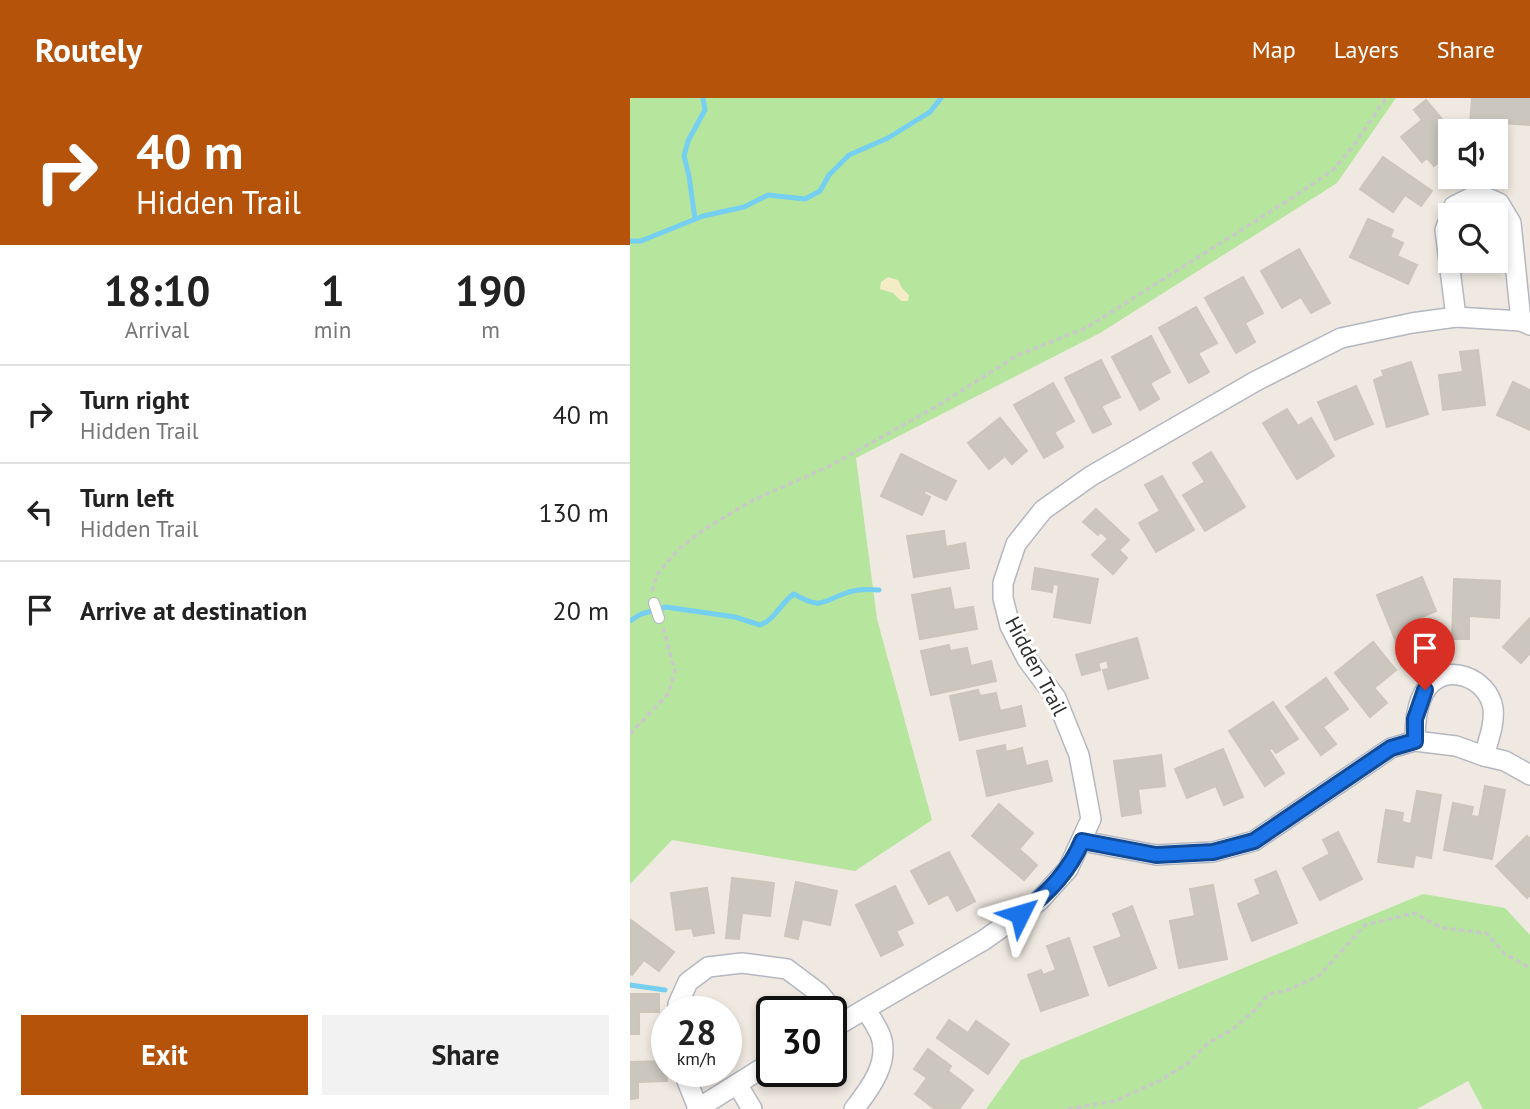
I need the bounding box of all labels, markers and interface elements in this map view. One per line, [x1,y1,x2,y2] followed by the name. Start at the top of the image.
[35,28,142,71] text: Routely
[1252,34,1296,65] text: Map
[1334,34,1399,65] text: Layers
[1437,34,1495,65] text: Share
[136,119,243,183] text: 40 m
[1438,119,1508,273] map controls
[1438,119,1508,189] button: sound
[21,126,112,217] icon: right
[136,181,301,223] text: Hidden Trail
[1438,203,1508,273] button: search
[104,263,210,318] text: 18:10
[321,263,344,318] text: 1
[455,263,526,318] text: 190
[125,315,189,344] text: Arrival
[314,315,351,344] text: min
[481,315,500,344] text: m
[80,383,189,416] text: Turn right
[21,395,59,433] icon: right
[553,398,609,431] text: 40 m
[80,416,199,445] text: Hidden Trail
[80,481,174,514] text: Turn left
[21,493,59,531] icon: left
[538,496,609,529] text: 130 m
[80,514,199,543] text: Hidden Trail
[21,591,59,629] icon: arrive
[80,594,307,627] text: Arrive at destination
[553,594,609,627] text: 20 m
[999,612,1074,720] street label: Hidden Trail
[1395,618,1455,690] pin
[1406,629,1444,667] icon: arrive
[983,877,1057,951] position arrow
[756,996,847,1087] speed limit sign: 30
[677,1009,716,1055] text: 28
[21,1015,308,1095] button: Exit
[322,1015,609,1095] button: Share
[677,1047,716,1070] text: km/h

